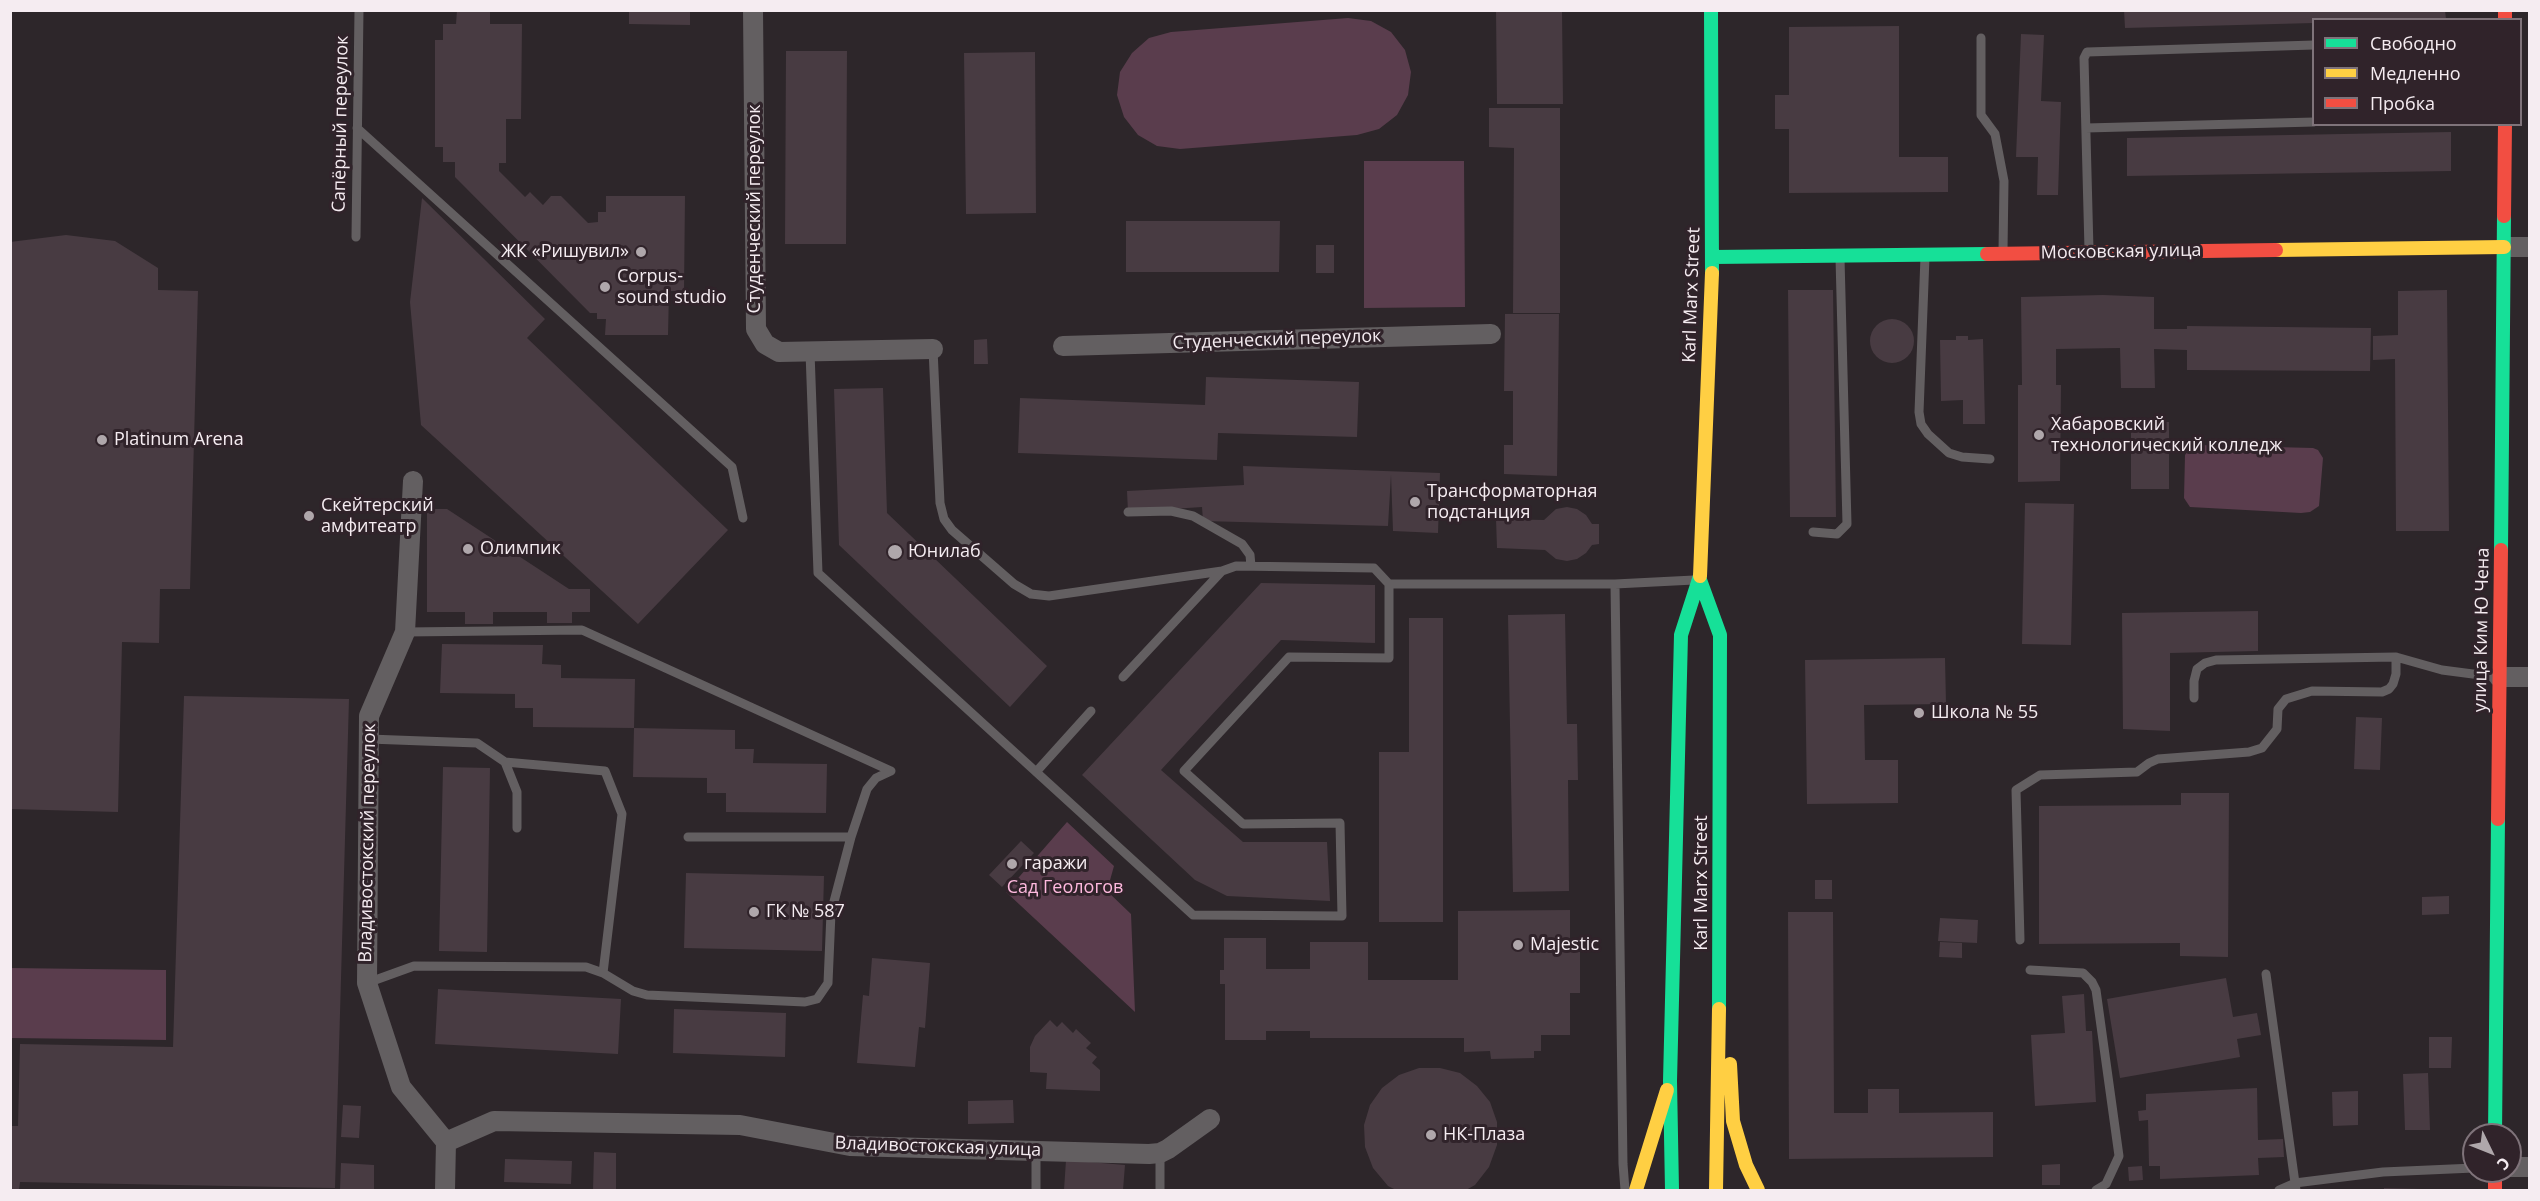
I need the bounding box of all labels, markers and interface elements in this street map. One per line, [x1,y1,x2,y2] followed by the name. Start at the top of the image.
[2312,18,2522,126] legend
[2370,31,2457,55] text: Свободно
[329,35,353,213] street label: Сапёрный переулок
[2370,61,2461,85] text: Медленно
[2370,91,2435,115] text: Пробка
[744,104,766,314] street label: Студенческий переулок
[1679,227,1705,363] street label: Karl Marx Street
[2040,240,2202,264] street label: Московская улица
[501,241,629,263] place label: ЖК «Ришувил»
[634,245,648,259] marker: ЖК «Ришувил»
[617,266,727,308] place label: Corpus- sound studio
[598,280,612,294] marker: Corpus- sound studio
[1172,326,1382,354] street label: Студенческий переулок
[2051,414,2282,456] place label: Хабаровский технологический колледж
[2032,428,2046,442] marker: Хабаровский технологический колледж
[114,429,244,451] place label: Platinum Arena
[95,433,109,447] marker: Platinum Arena
[1427,481,1598,524] place label: Трансформаторная подстанция
[321,495,434,538] place label: Скейтерский амфитеатр
[1408,495,1422,509] marker: Трансформаторная подстанция
[302,509,316,523] marker: Скейтерский амфитеатр
[480,538,561,560] place label: Олимпик
[908,541,981,563] place label: Юнилаб
[461,542,475,556] marker: Олимпик
[886,543,904,561] marker: Юнилаб
[2470,548,2494,712] street label: улица Ким Ю Чена
[1931,702,2038,724] place label: Школа № 55
[1912,706,1926,720] marker: Школа № 55
[355,723,381,963] street label: Владивостокский переулок
[1691,815,1713,951] street label: Karl Marx Street
[1024,853,1087,875] place label: гаражи
[1005,857,1019,871] marker: гаражи
[1007,877,1123,899] park label: Сад Геологов
[766,901,845,923] place label: ГК № 587
[747,905,761,919] marker: ГК № 587
[1530,934,1599,956] place label: Majestic
[1511,938,1525,952] marker: Majestic
[2462,1123,2522,1183] north arrow
[1443,1124,1525,1146] place label: НК-Плаза
[1424,1128,1438,1142] marker: НК-Плаза
[834,1133,1042,1161] street label: Владивостокская улица
[2492,1153,2515,1175] text: С

